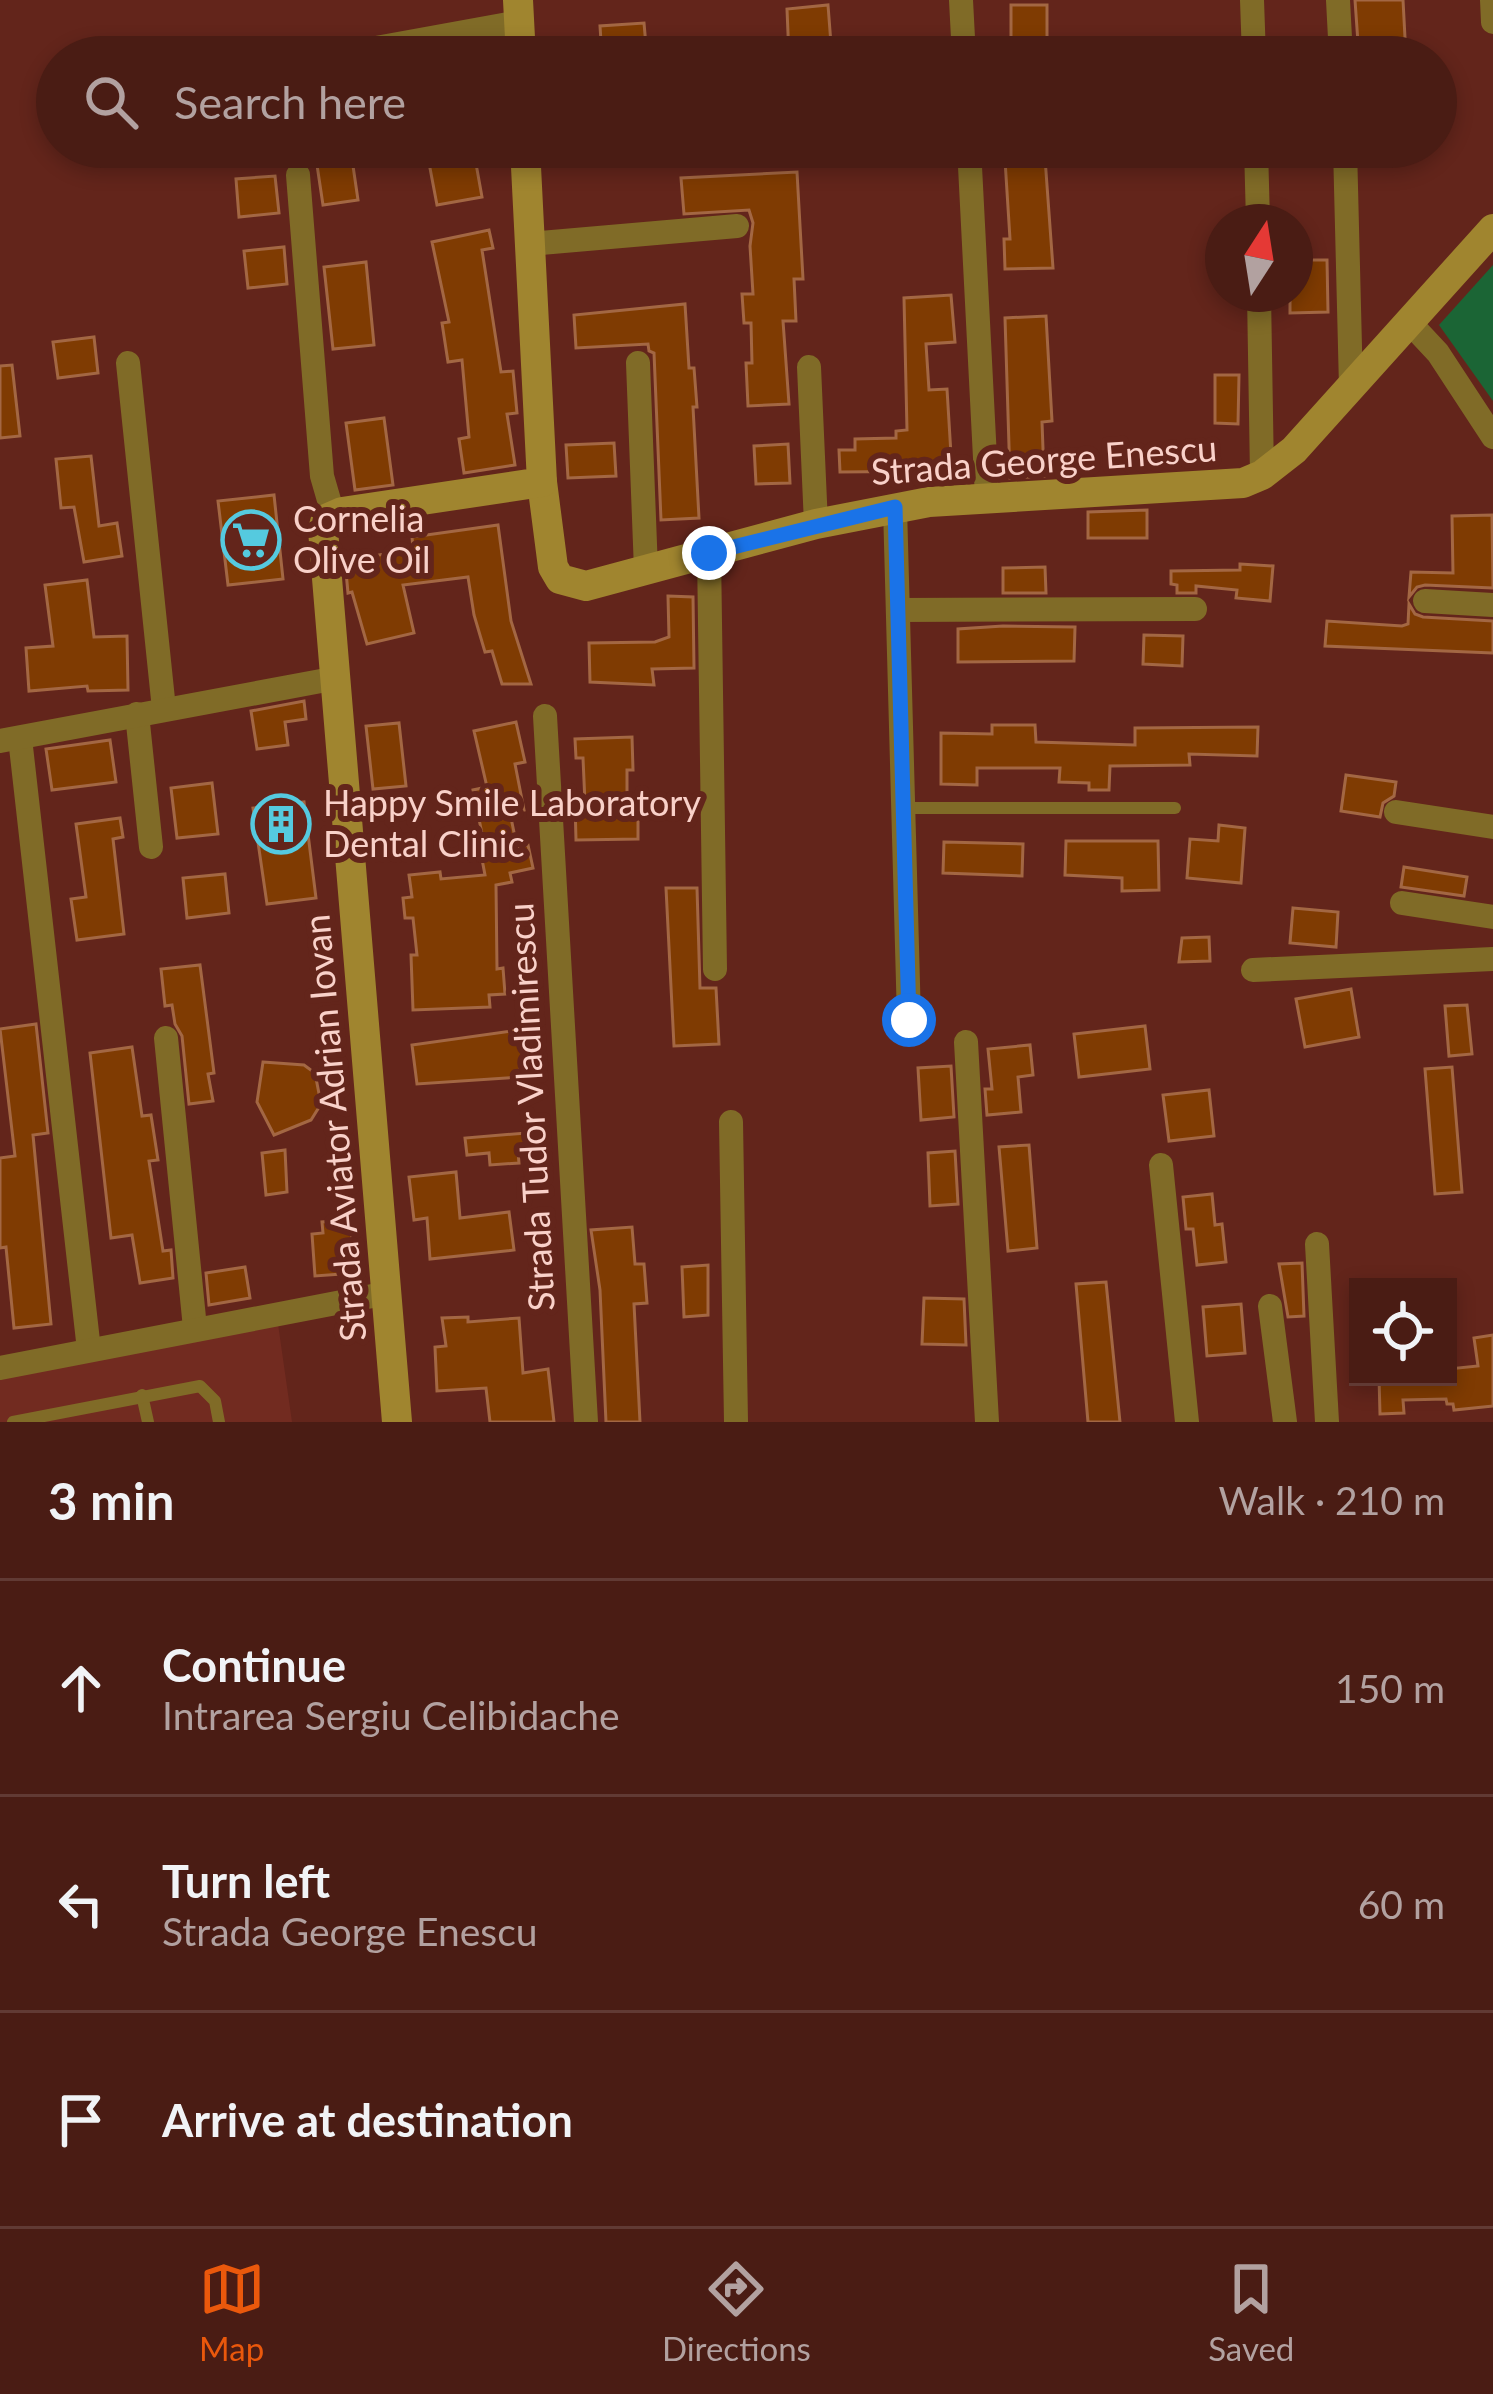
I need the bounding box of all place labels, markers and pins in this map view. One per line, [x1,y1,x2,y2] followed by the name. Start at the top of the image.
[293,496,431,581] place label: Cornelia Olive Oil
[220,509,282,571] supermarket icon: Cornelia Olive Oil
[323,780,701,865] place label: Happy Smile Laboratory Dental Clinic
[250,793,312,855] building icon: Happy Smile Laboratory Dental Clinic

